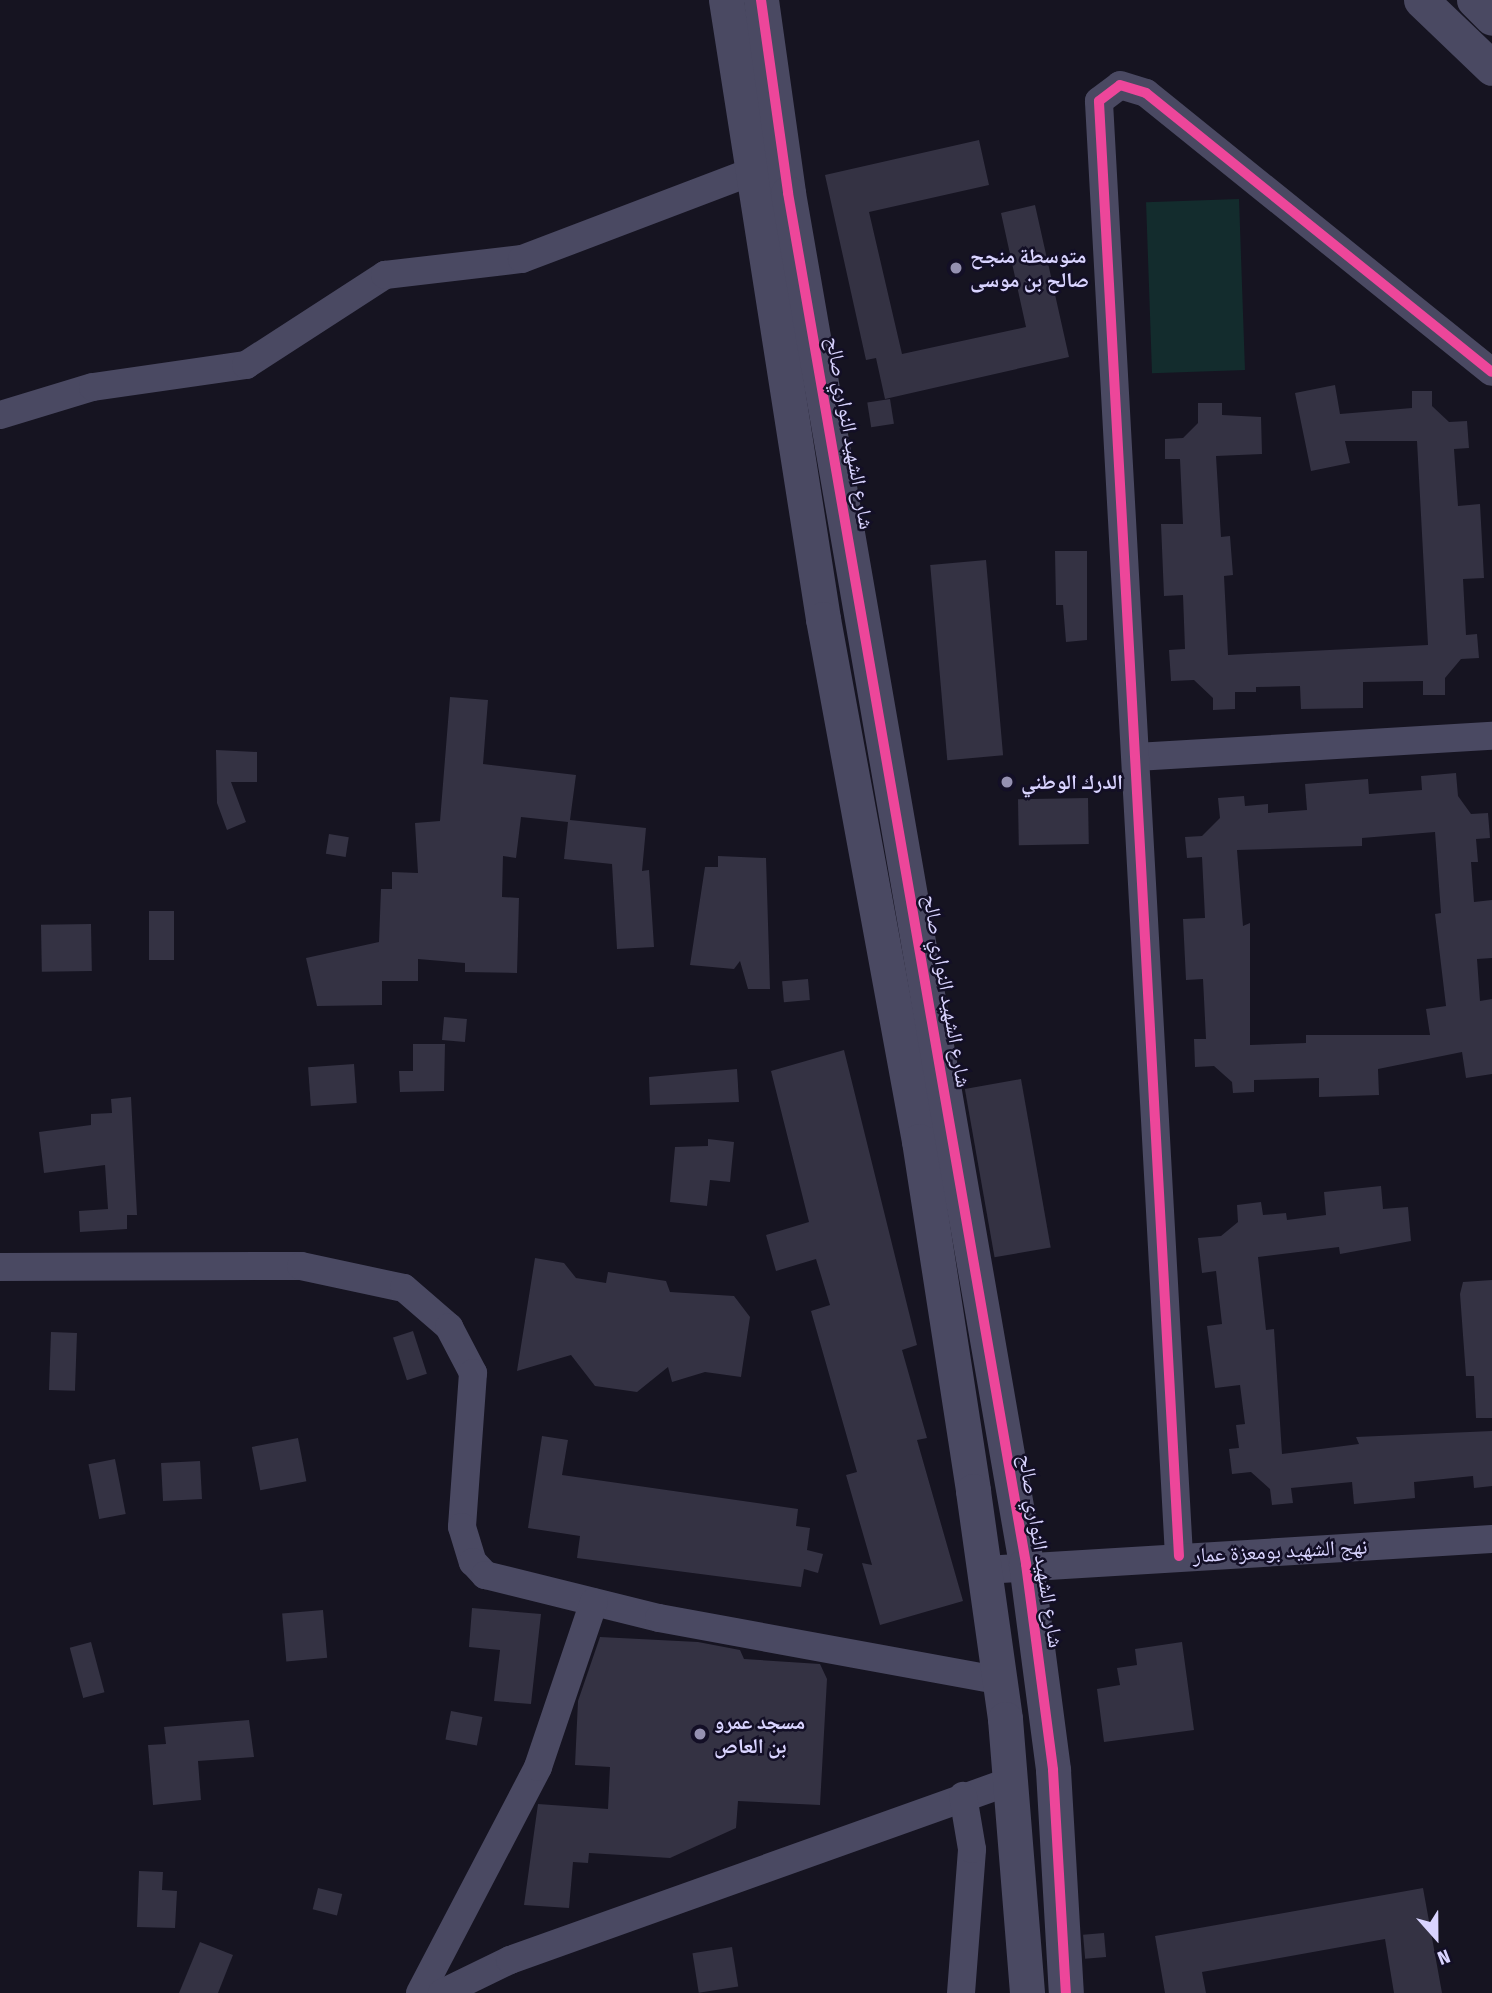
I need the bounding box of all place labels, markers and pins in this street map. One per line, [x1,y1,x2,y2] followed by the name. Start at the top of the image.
[970,243,1089,293] place label: متوسطة منجح صالح بن موسى
[948,260,964,276] marker: متوسطة منجح صالح بن موسى
[1021,769,1123,795] place label: الدرك الوطني
[999,774,1015,790] marker: الدرك الوطني
[714,1709,805,1759] place label: مسجد عمرو بن العاص
[692,1726,708,1742] marker: مسجد عمرو بن العاص

